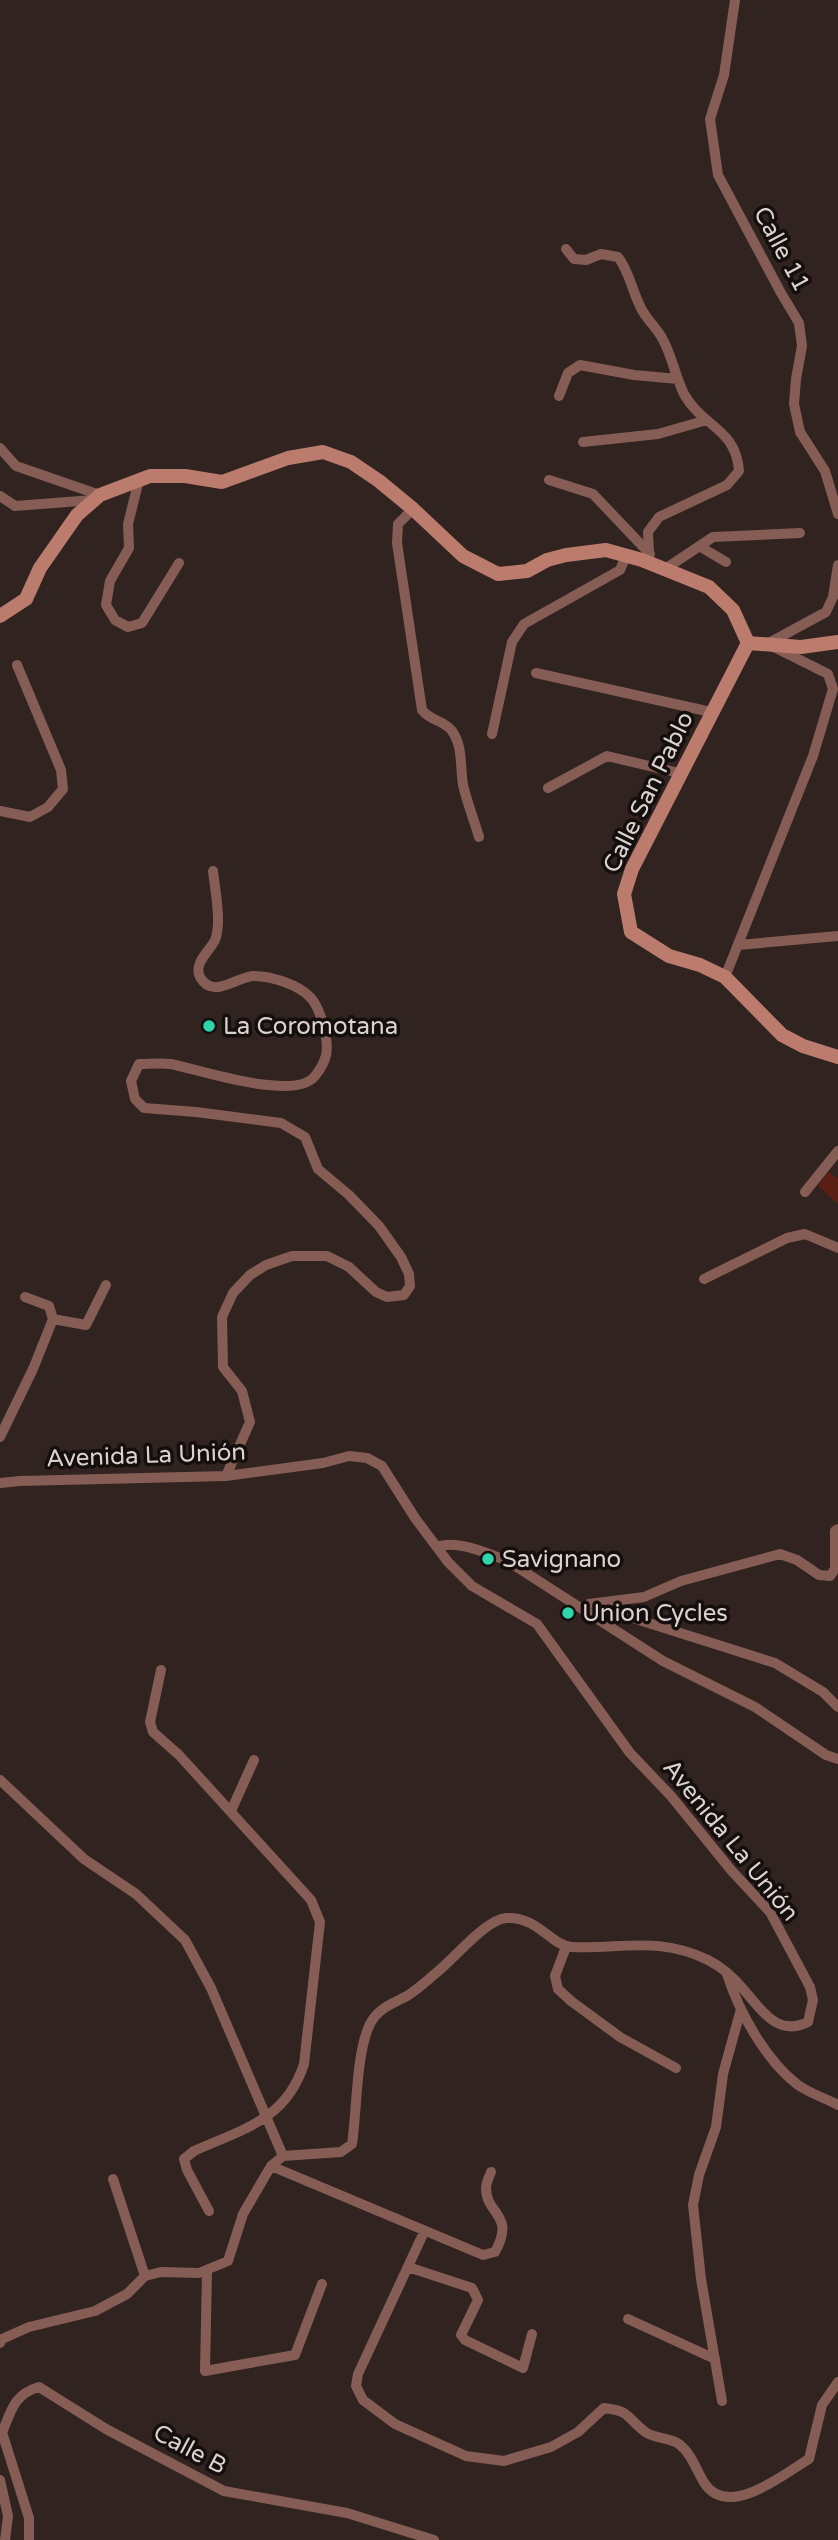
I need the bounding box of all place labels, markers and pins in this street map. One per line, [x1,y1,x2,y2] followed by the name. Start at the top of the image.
[223,1012,398,1041] place label: La Coromotana
[201,1018,217,1034] marker: La Coromotana
[502,1545,621,1574] place label: Savignano
[480,1551,496,1567] marker: Savignano
[582,1599,728,1628] place label: Union Cycles
[560,1605,576,1621] marker: Union Cycles

